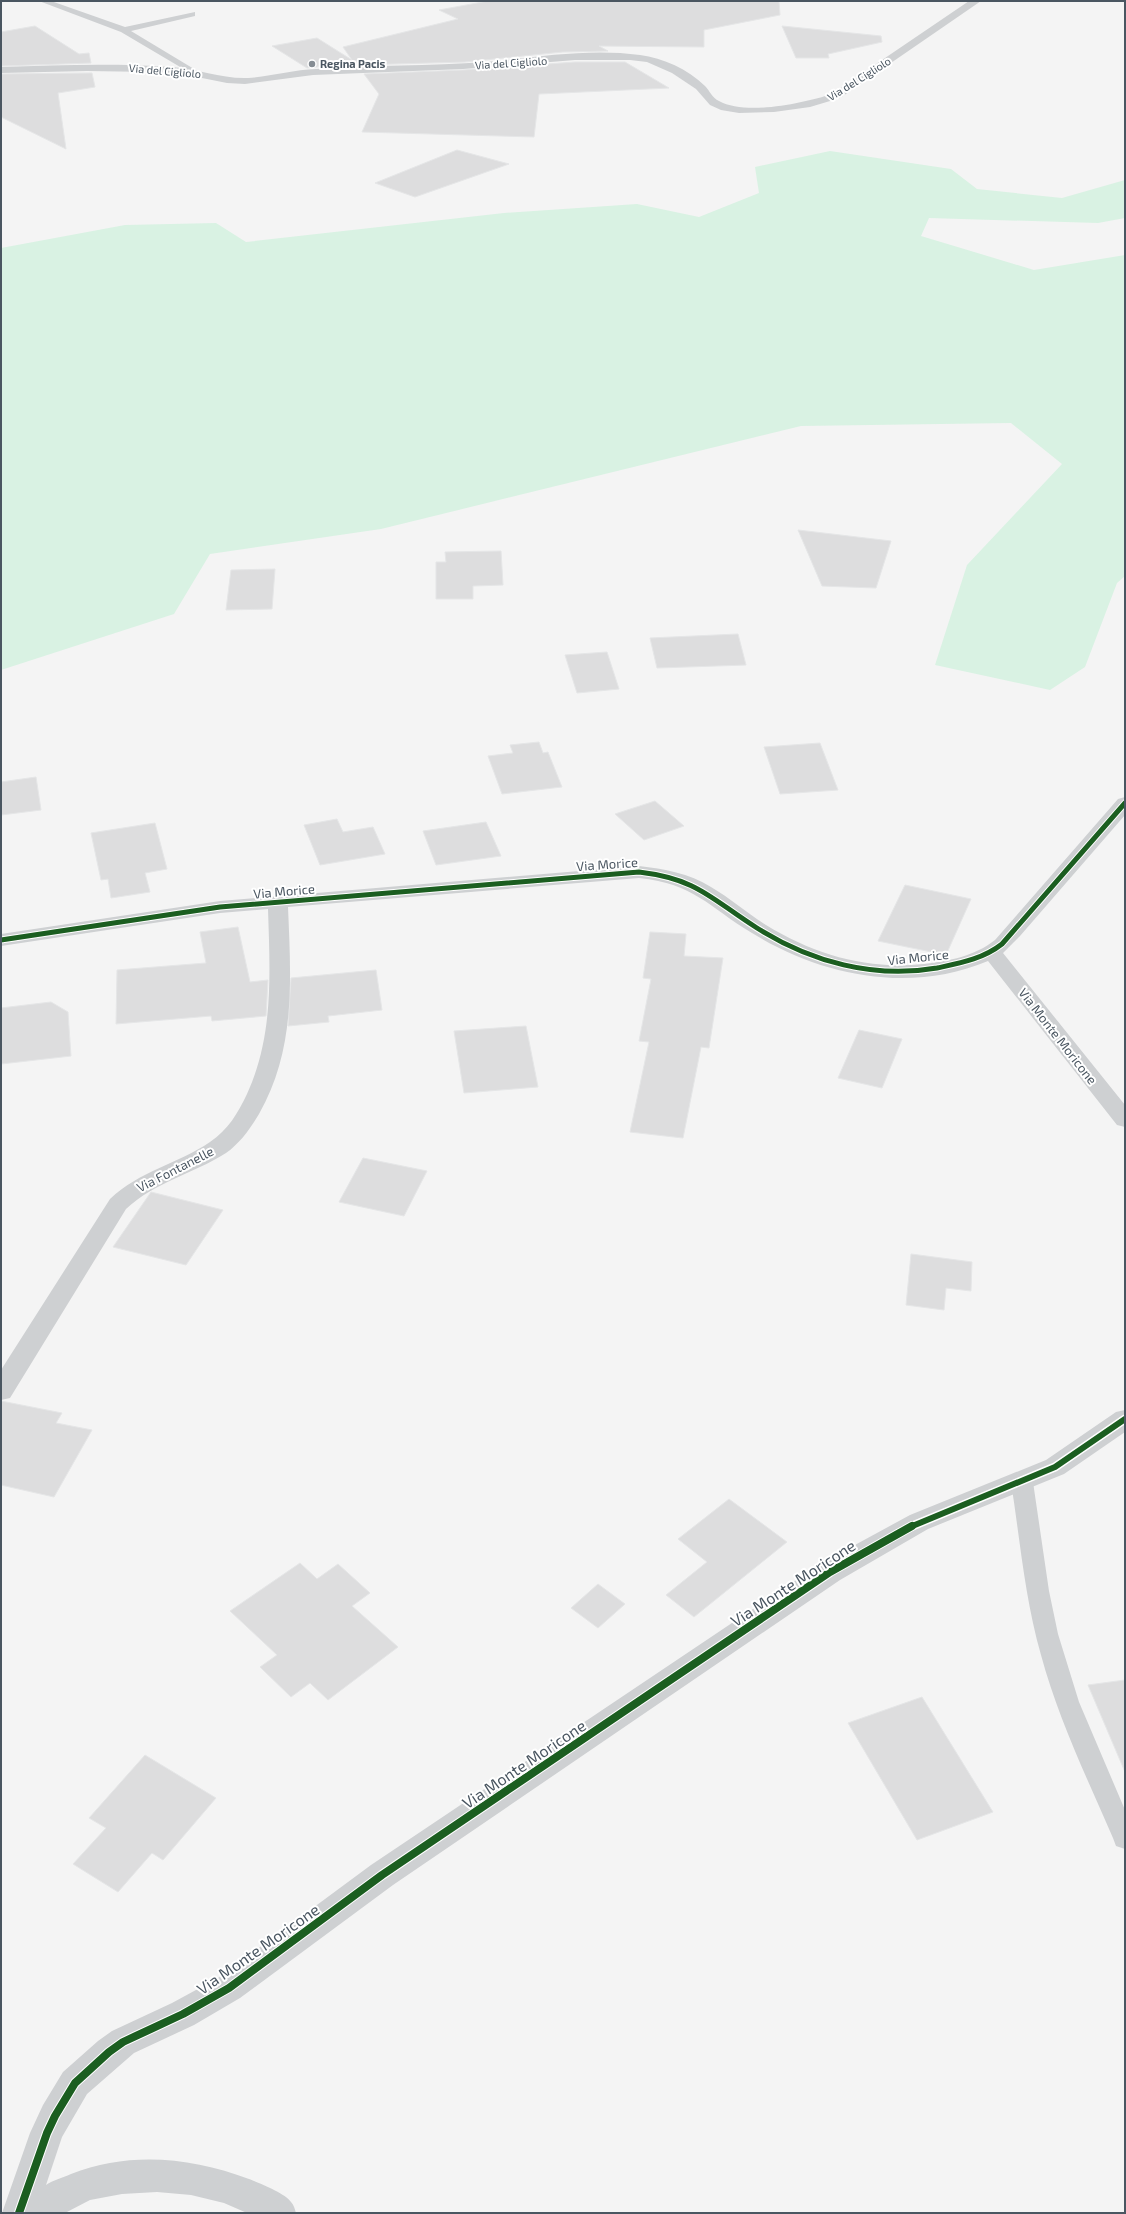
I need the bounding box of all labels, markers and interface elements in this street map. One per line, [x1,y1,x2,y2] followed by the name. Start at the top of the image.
[474,53,548,72] street label: Via del Cigliolo
[825,54,893,103] street label: Via del Cigliolo
[320,57,386,70] place label: Regina Pacis
[307,59,317,69] marker: Regina Pacis
[128,61,202,80] street label: Via del Cigliolo
[576,854,638,874] street label: Via Morice
[253,880,315,902] street label: Via Morice
[887,946,949,968] street label: Via Morice
[1015,985,1101,1087] street label: Via Monte Moricone
[134,1143,216,1195] street label: Via Fontanelle
[727,1535,859,1630] street label: Via Monte Moricone
[458,1715,589,1812] street label: Via Monte Moricone
[193,1899,323,1998] street label: Via Monte Moricone

